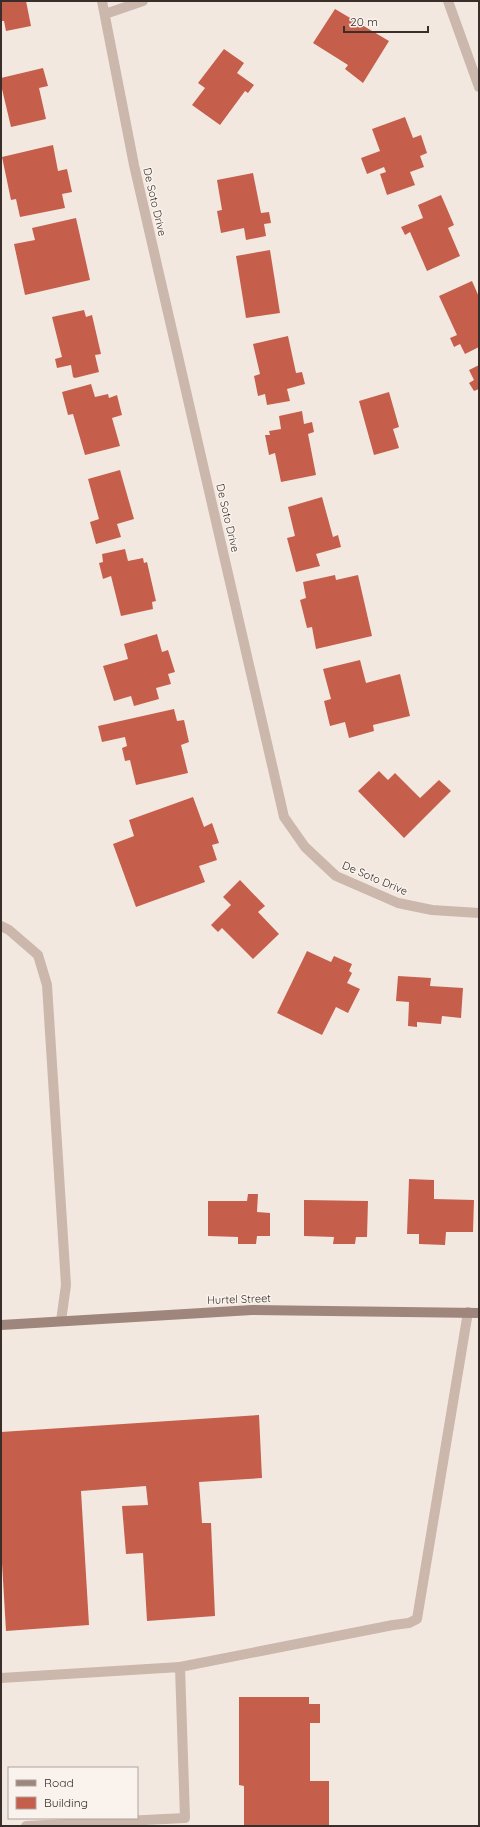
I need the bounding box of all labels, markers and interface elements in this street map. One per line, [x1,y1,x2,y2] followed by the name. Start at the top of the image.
[344,8,428,34] scale bar
[350,14,378,29] text: 20 m
[140,166,170,238] street label: De Soto Drive
[213,482,243,554] street label: De Soto Drive
[340,858,410,898] street label: De Soto Drive
[207,1291,271,1307] street label: Hurtel Street
[8,1767,138,1819] legend
[44,1775,74,1790] text: Road
[44,1795,88,1810] text: Building

